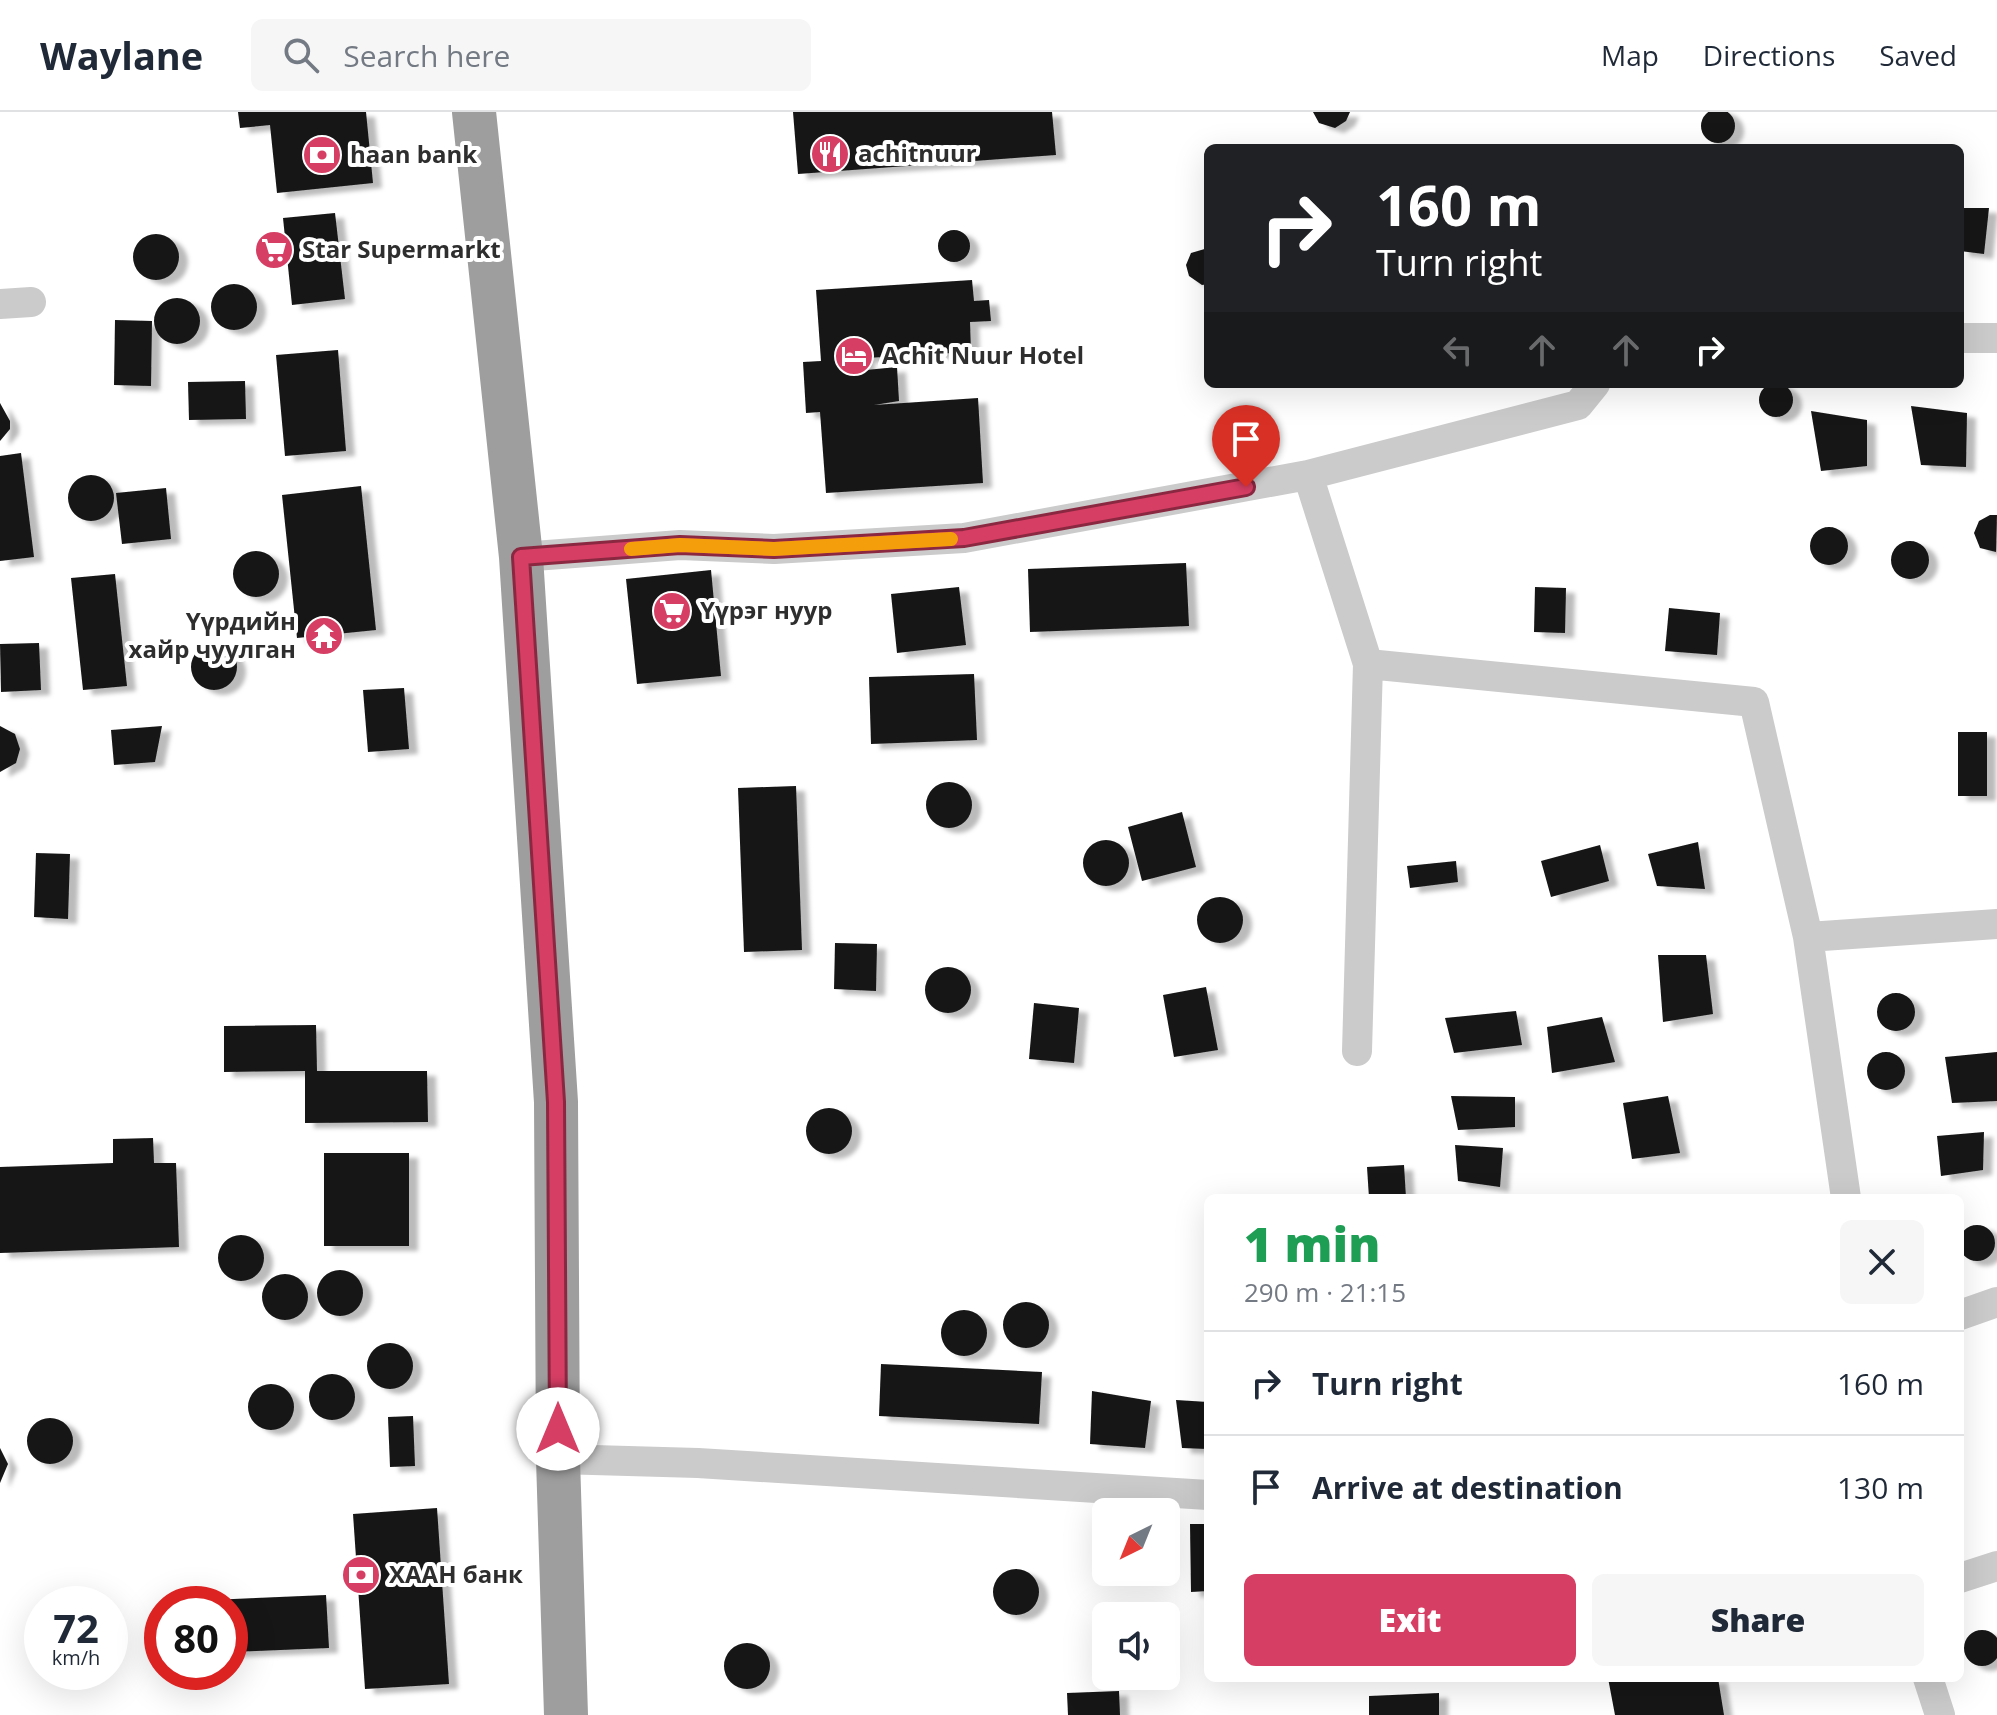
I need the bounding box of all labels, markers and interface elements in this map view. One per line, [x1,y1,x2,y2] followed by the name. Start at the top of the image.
[251,19,811,91] search box
[40,29,203,81] text: Waylane
[279,33,323,77] icon: search
[343,35,510,76] text: Search here
[1601,36,1659,74] text: Map
[1703,36,1835,74] text: Directions
[1879,36,1957,74] text: Saved
[809,133,851,175] restaurant icon: achitnuur
[301,134,343,176] bank icon: haan bank
[858,136,977,169] place label: achitnuur
[350,137,477,170] place label: haan bank
[1376,166,1542,242] text: 160 m
[1244,176,1348,280] icon: right
[253,229,295,271] supermarket icon: Star Supermarkt
[302,232,501,265] place label: Star Supermarkt
[1376,238,1542,287] text: Turn right
[1436,328,1480,372] icon: left
[1520,328,1564,372] icon: ahead
[1604,328,1648,372] icon: ahead
[1688,328,1732,372] icon: right
[833,335,875,377] hotel icon: Achit Nuur Hotel
[882,338,1084,371] place label: Achit Nuur Hotel
[1212,405,1280,487] pin
[1224,417,1268,461] icon: arrive
[651,590,693,632] supermarket icon: Үүрэг нуур
[700,593,832,626] place label: Үүрэг нуур
[129,604,296,665] place label: Үүрдийн хайр чуулган
[303,615,345,657] temple icon: Үүрдийн хайр чуулган
[1244,1211,1380,1276] text: 1 min
[1840,1220,1924,1304] button: close
[1244,1274,1406,1310] text: 290 m · 21:15
[1244,1361,1288,1405] icon: right
[1312,1363,1463,1404] text: Turn right
[1837,1363,1924,1404] text: 160 m
[516,1387,600,1471] position arrow
[1244,1465,1288,1509] icon: arrive
[1312,1467,1623,1508] text: Arrive at destination
[1837,1467,1924,1508] text: 130 m
[1092,1498,1180,1586] north arrow
[1092,1498,1180,1690] map controls
[340,1554,382,1596] bank icon: ХААН банк
[389,1557,523,1590] place label: ХААН банк
[1244,1574,1576,1666] button: Exit
[1592,1574,1924,1666] button: Share
[144,1586,248,1690] speed limit sign: 80
[53,1600,99,1655] text: 72
[1092,1602,1180,1690] button: sound
[52,1644,100,1671] text: km/h

